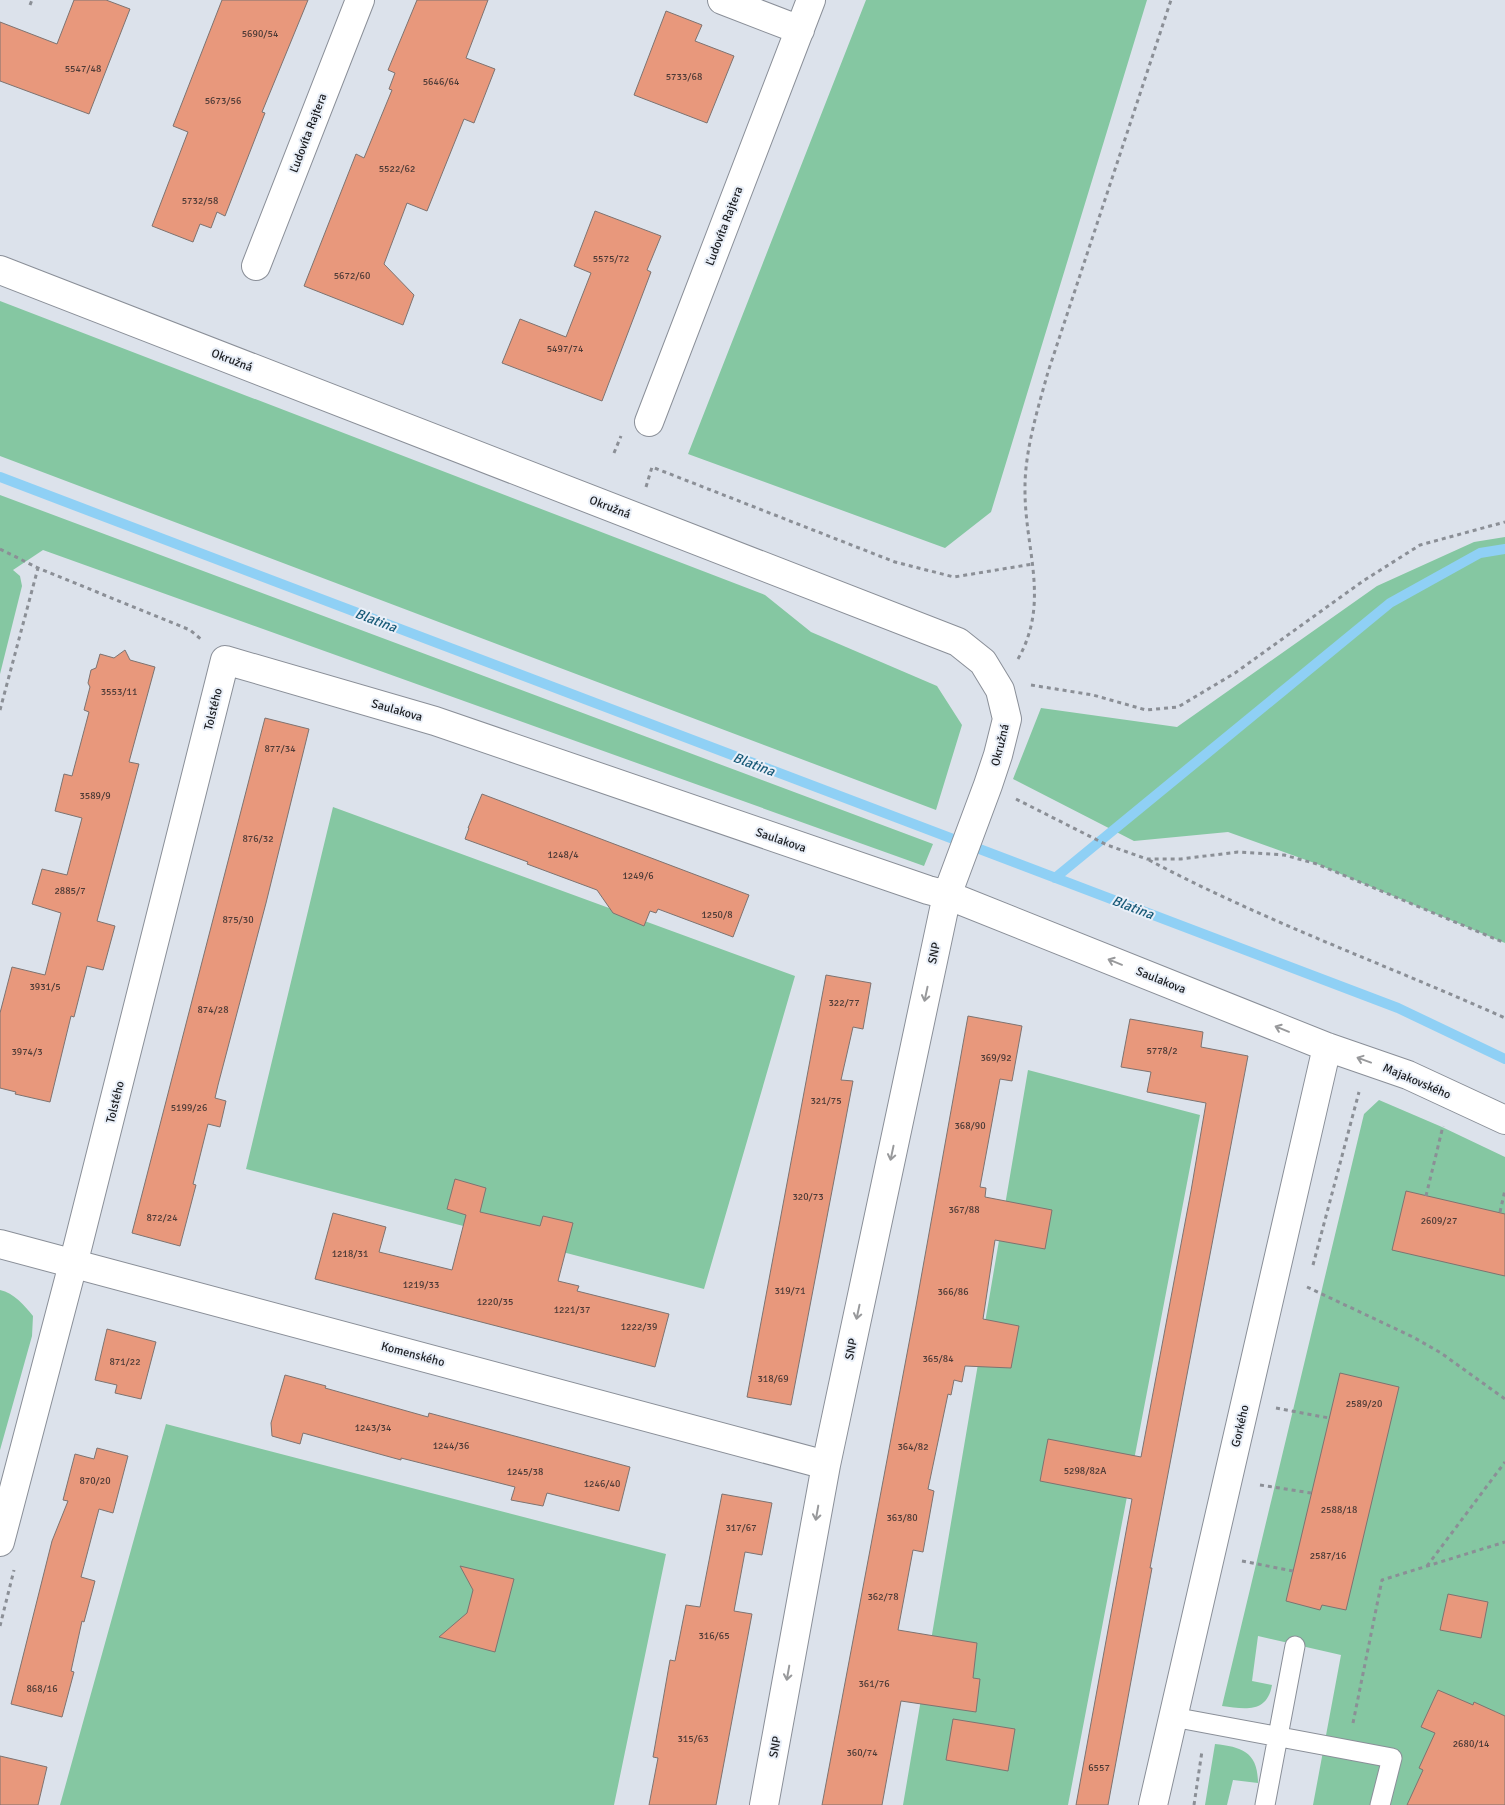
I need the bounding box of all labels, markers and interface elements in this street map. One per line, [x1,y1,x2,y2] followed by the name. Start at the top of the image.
[242,28,279,40] house number: 5690/54
[65,63,101,75] house number: 5547/48
[666,71,702,83] house number: 5733/68
[423,76,460,88] house number: 5646/64
[286,91,330,175] street label: Ľudovíta Rajtera
[205,95,241,107] house number: 5673/56
[379,163,415,175] house number: 5522/62
[702,184,746,268] street label: Ľudovíta Rajtera
[182,195,218,207] house number: 5732/58
[593,253,629,265] house number: 5575/72
[334,270,370,282] house number: 5672/60
[547,343,584,355] house number: 5497/74
[209,346,255,375] street label: Okružná
[587,493,633,522] street label: Okružná
[353,605,400,636] water label: Blatina
[101,686,137,698] house number: 3553/11
[201,687,226,732] street label: Tolstého
[370,696,424,725] street label: Saulakova
[988,722,1013,768] street label: Okružná
[264,743,296,755] house number: 877/34
[731,749,778,780] water label: Blatina
[79,790,111,802] house number: 3589/9
[754,825,808,856] street label: Saulakova
[242,833,274,845] house number: 876/32
[547,849,579,861] house number: 1248/4
[622,870,654,882] house number: 1249/6
[54,885,86,897] house number: 2885/7
[1110,892,1157,923] water label: Blatina
[701,909,733,921] house number: 1250/8
[222,914,254,926] house number: 875/30
[925,941,944,965] street label: SNP
[1108,957,1123,966] one-way arrow
[1134,964,1188,997] street label: Saulakova
[29,981,61,993] house number: 3931/5
[921,985,930,1001] one-way arrow
[828,997,860,1009] house number: 322/77
[197,1004,229,1016] house number: 874/28
[1275,1023,1290,1033] one-way arrow
[1146,1045,1178,1057] house number: 5778/2
[11,1046,43,1058] house number: 3974/3
[980,1052,1012,1064] house number: 369/92
[1357,1055,1372,1064] one-way arrow
[1381,1060,1453,1103] street label: Majakovského
[103,1080,128,1125] street label: Tolstého
[810,1095,842,1107] house number: 321/75
[171,1102,207,1114] house number: 5199/26
[954,1120,986,1132] house number: 368/90
[887,1144,896,1160] one-way arrow
[792,1191,824,1203] house number: 320/73
[948,1204,980,1216] house number: 367/88
[146,1212,178,1224] house number: 872/24
[1421,1215,1457,1227] house number: 2609/27
[332,1248,368,1260] house number: 1218/31
[403,1279,439,1291] house number: 1219/33
[774,1285,806,1297] house number: 319/71
[937,1286,969,1298] house number: 366/86
[477,1296,513,1308] house number: 1220/35
[853,1303,863,1319] one-way arrow
[554,1304,590,1316] house number: 1221/37
[621,1321,657,1333] house number: 1222/39
[842,1337,861,1361] street label: SNP
[379,1339,446,1370] street label: Komenského
[922,1353,954,1365] house number: 365/84
[109,1356,141,1368] house number: 871/22
[757,1373,789,1385] house number: 318/69
[1346,1398,1382,1410] house number: 2589/20
[1228,1404,1253,1449] street label: Gorkého
[355,1422,392,1434] house number: 1243/34
[433,1440,469,1452] house number: 1244/36
[897,1441,929,1453] house number: 364/82
[1064,1465,1106,1477] house number: 5298/82A
[507,1466,543,1478] house number: 1245/38
[79,1475,111,1487] house number: 870/20
[584,1478,620,1490] house number: 1246/40
[812,1504,822,1520] one-way arrow
[1321,1504,1357,1516] house number: 2588/18
[886,1512,918,1524] house number: 363/80
[725,1522,757,1534] house number: 317/67
[1310,1550,1346,1562] house number: 2587/16
[867,1591,899,1603] house number: 362/78
[698,1630,730,1642] house number: 316/65
[783,1664,793,1680] one-way arrow
[858,1678,890,1690] house number: 361/76
[26,1683,58,1695] house number: 868/16
[677,1733,709,1745] house number: 315/63
[766,1735,785,1759] street label: SNP
[1453,1738,1490,1750] house number: 2680/14
[846,1747,878,1759] house number: 360/74
[1088,1762,1110,1774] house number: 6557

